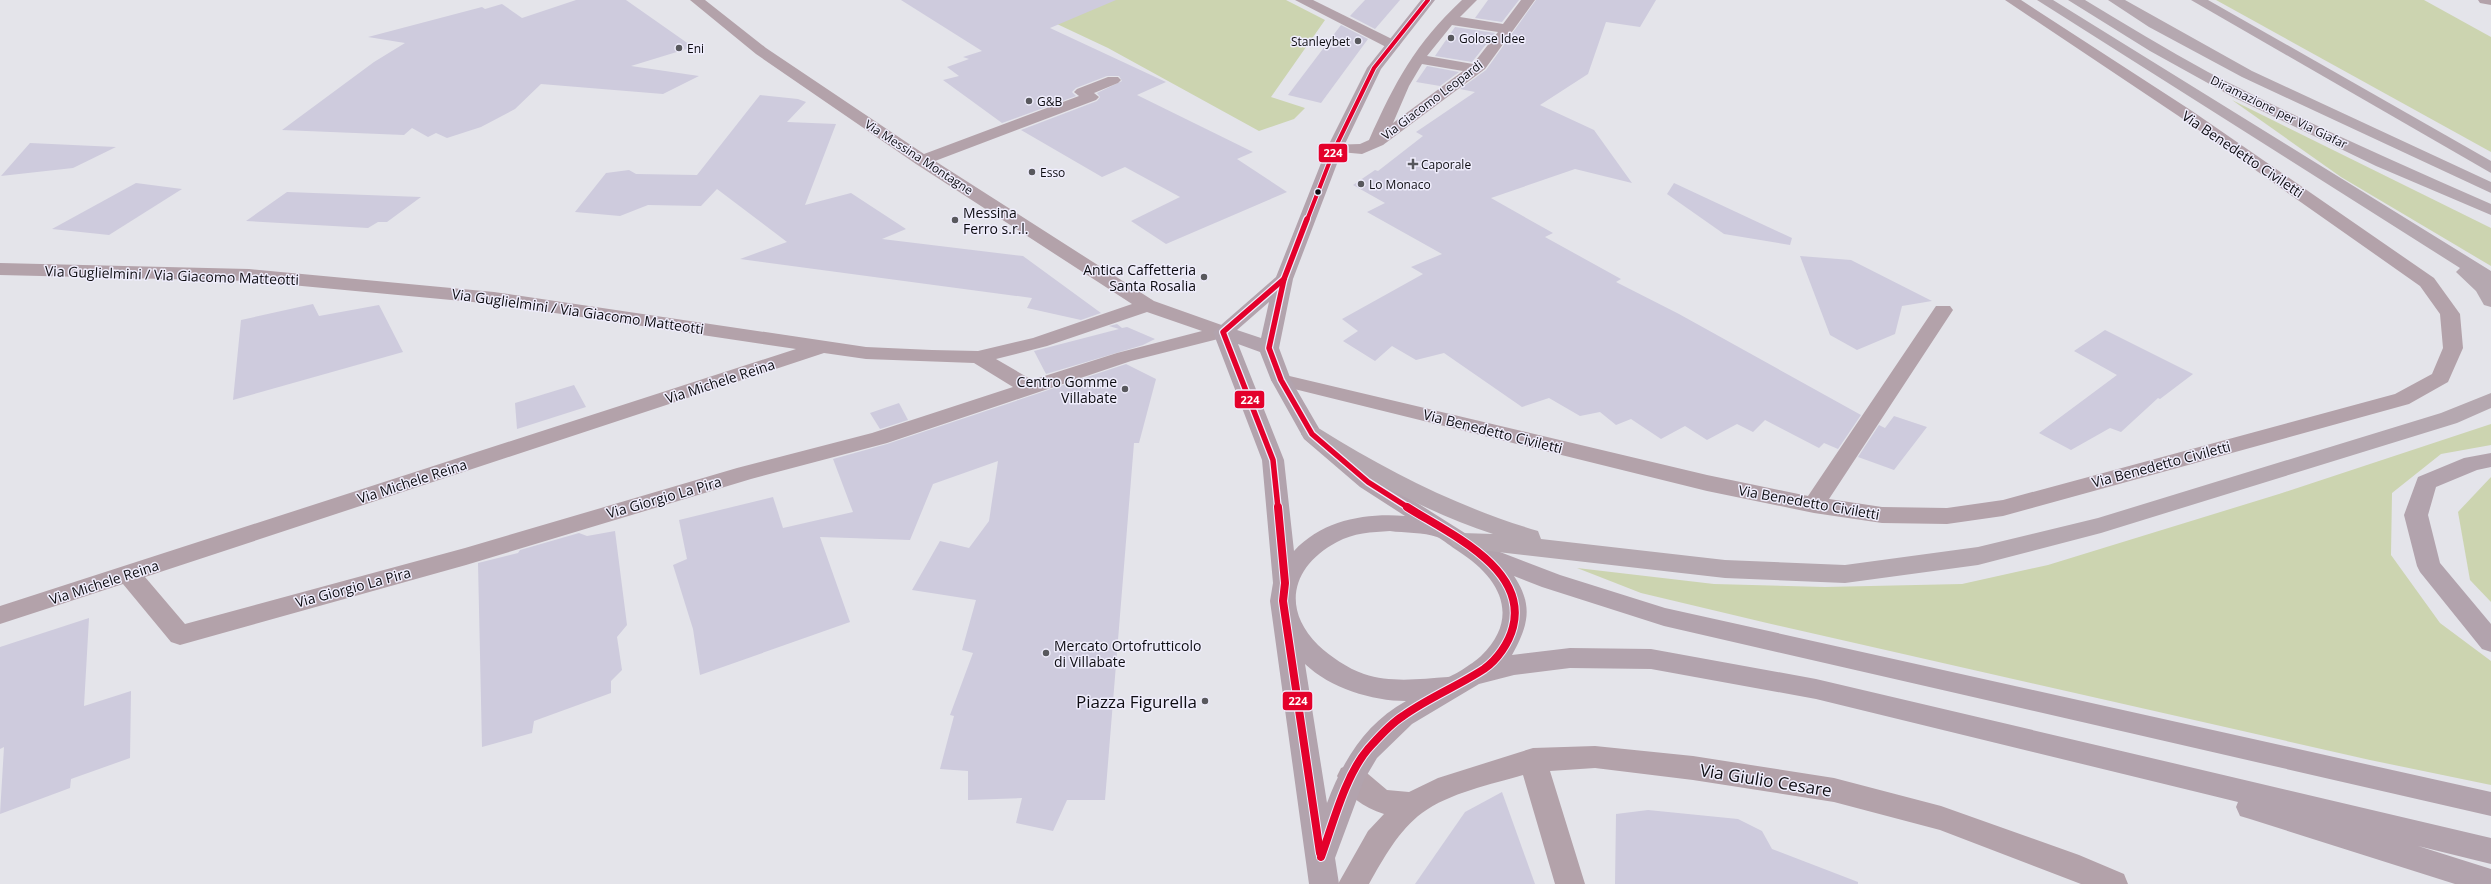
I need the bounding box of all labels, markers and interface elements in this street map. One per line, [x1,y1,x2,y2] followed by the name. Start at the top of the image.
[1459,30,1525,47] place label: Golose Idee
[1291,33,1350,50] place label: Stanleybet
[1446,33,1456,43] marker: Golose Idee
[1353,36,1363,46] marker: Stanleybet
[687,40,704,57] place label: Eni
[674,43,684,53] marker: Eni
[1378,56,1486,144] street label: Via Giacomo Leopardi
[2208,71,2350,153] street label: Diramazione per Via Giafar
[1037,93,1062,110] place label: G&B
[1024,96,1034,106] marker: G&B
[2178,106,2308,202] street label: Via Benedetto Civiletti
[862,116,977,199] street label: Via Messina Montagne
[1318,143,1348,163] line badge: 224
[1324,145,1343,160] text: 224
[1421,156,1471,173] place label: Caporale
[1408,159,1418,169] marker: Caporale
[1040,164,1065,181] place label: Esso
[1027,167,1037,177] marker: Esso
[1369,176,1431,193] place label: Lo Monaco
[1356,179,1366,189] marker: Lo Monaco
[1313,187,1323,197] unlabelled marker
[963,203,1029,238] place label: Messina Ferro s.r.l.
[950,215,960,225] marker: Messina Ferro s.r.l.
[1083,260,1196,295] place label: Antica Caffetteria Santa Rosalia
[45,261,299,289] street label: Via Guglielmini / Via Giacomo Matteotti
[1199,272,1209,282] marker: Antica Caffetteria Santa Rosalia
[451,284,705,338] street label: Via Guglielmini / Via Giacomo Matteotti
[663,354,777,408] street label: Via Michele Reina
[1017,372,1117,407] place label: Centro Gomme Villabate
[1120,384,1130,394] marker: Centro Gomme Villabate
[1234,390,1265,409] line badge: 224
[1241,392,1260,407] text: 224
[1421,404,1565,458] street label: Via Benedetto Civiletti
[2090,436,2232,492] street label: Via Benedetto Civiletti
[355,454,469,508] street label: Via Michele Reina
[604,472,724,522] street label: Via Giorgio La Pira
[1737,480,1881,524] street label: Via Benedetto Civiletti
[47,555,161,609] street label: Via Michele Reina
[293,562,413,612] street label: Via Giorgio La Pira
[1054,636,1201,671] place label: Mercato Ortofrutticolo di Villabate
[1041,648,1051,658] marker: Mercato Ortofrutticolo di Villabate
[1076,690,1197,713] place label: Piazza Figurella
[1282,691,1313,711] line badge: 224
[1289,693,1308,708] text: 224
[1200,696,1210,706] marker: Piazza Figurella
[1699,758,1833,802] street label: Via Giulio Cesare

